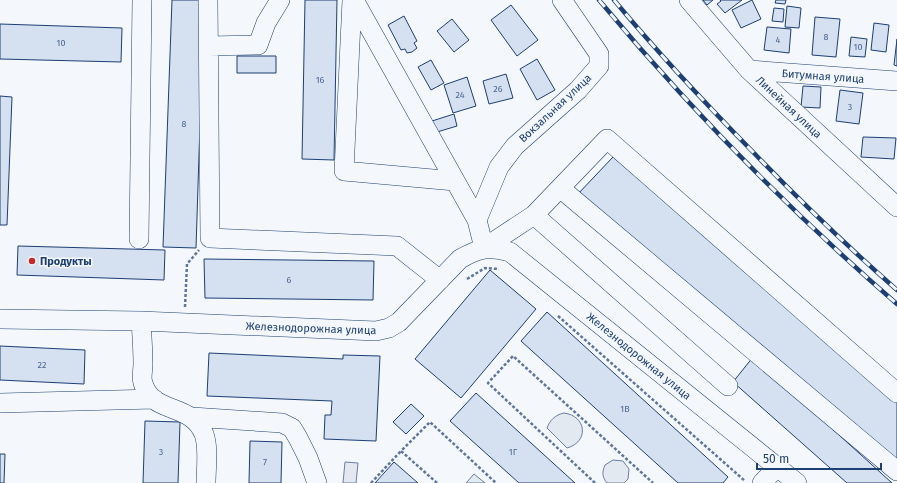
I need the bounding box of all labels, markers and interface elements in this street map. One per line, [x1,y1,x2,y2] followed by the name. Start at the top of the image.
[824,32,829,42] house number: 8
[776,35,781,45] house number: 4
[57,38,65,48] house number: 10
[854,42,862,52] house number: 10
[781,67,865,86] street label: Битумная улица
[516,71,594,145] street label: Вокзальная улица
[753,74,824,141] street label: Линейная улица
[316,75,325,85] house number: 16
[493,84,503,94] house number: 26
[455,90,465,100] house number: 24
[848,102,852,112] house number: 3
[182,119,187,129] house number: 8
[40,255,92,268] place label: Продукты
[27,256,37,266] marker: Продукты
[287,275,292,285] house number: 6
[584,310,694,403] street label: Железнодорожная улица
[245,320,376,337] street label: Железнодорожная улица
[38,360,46,370] house number: 22
[620,404,630,414] house number: 1В
[757,445,881,471] scale bar
[159,447,163,457] house number: 3
[509,447,518,457] house number: 1Г
[763,452,789,466] text: 50 m
[263,457,267,467] house number: 7

